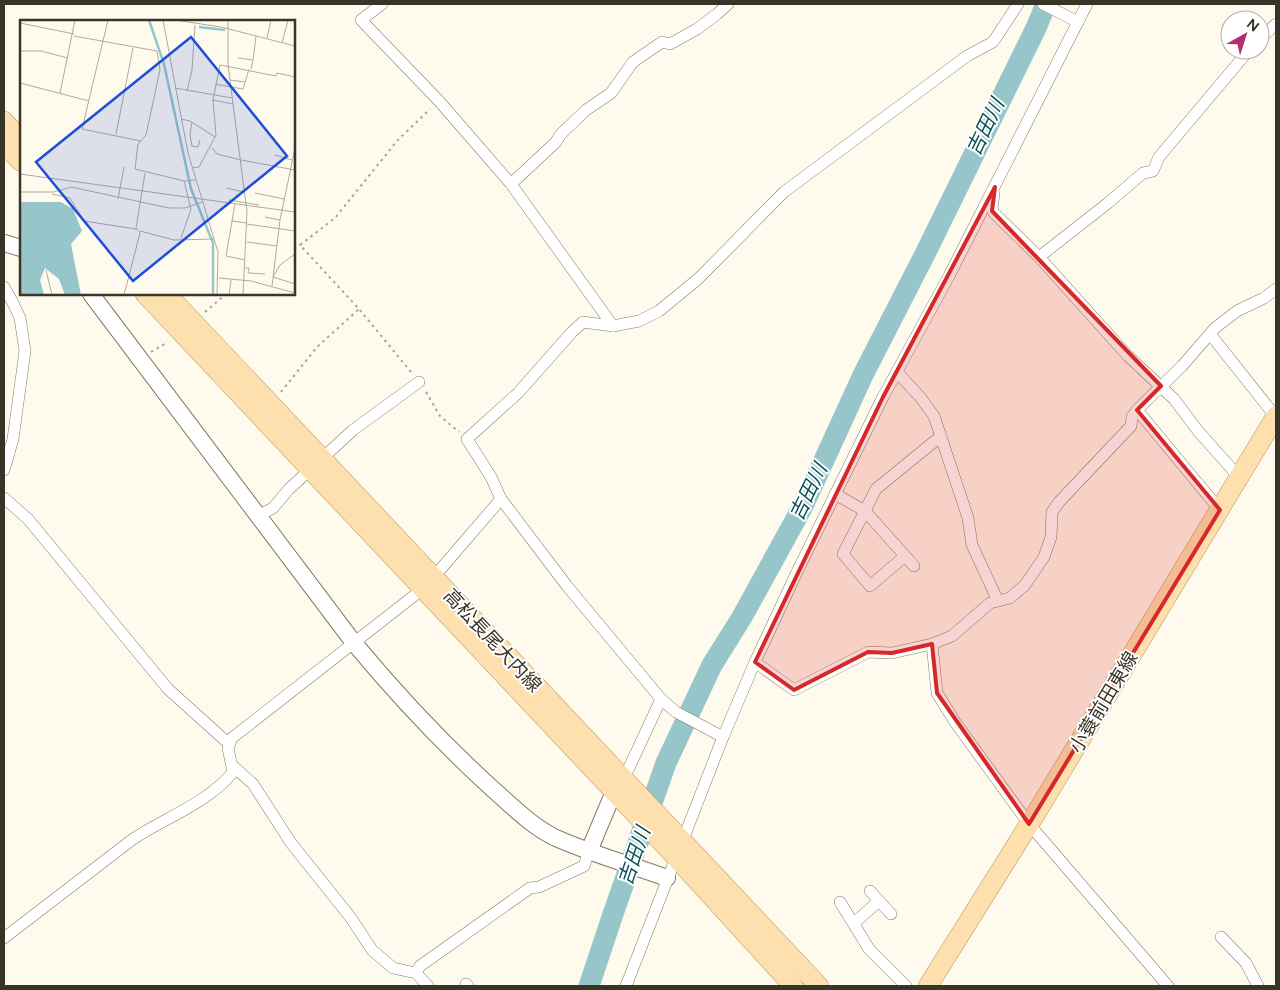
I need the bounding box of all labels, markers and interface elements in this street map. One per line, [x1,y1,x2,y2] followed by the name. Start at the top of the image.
[1220,10,1270,60] north arrow
[1243,15,1262,35] text: N
[20,20,295,295] inset map
[961,93,1010,159] water label: 吉田川
[784,458,833,524] water label: 吉田川
[439,584,546,697] street label: 高松長尾大内線
[1064,647,1143,757] street label: 小蓑前田東線
[613,822,656,888] water label: 吉田川

